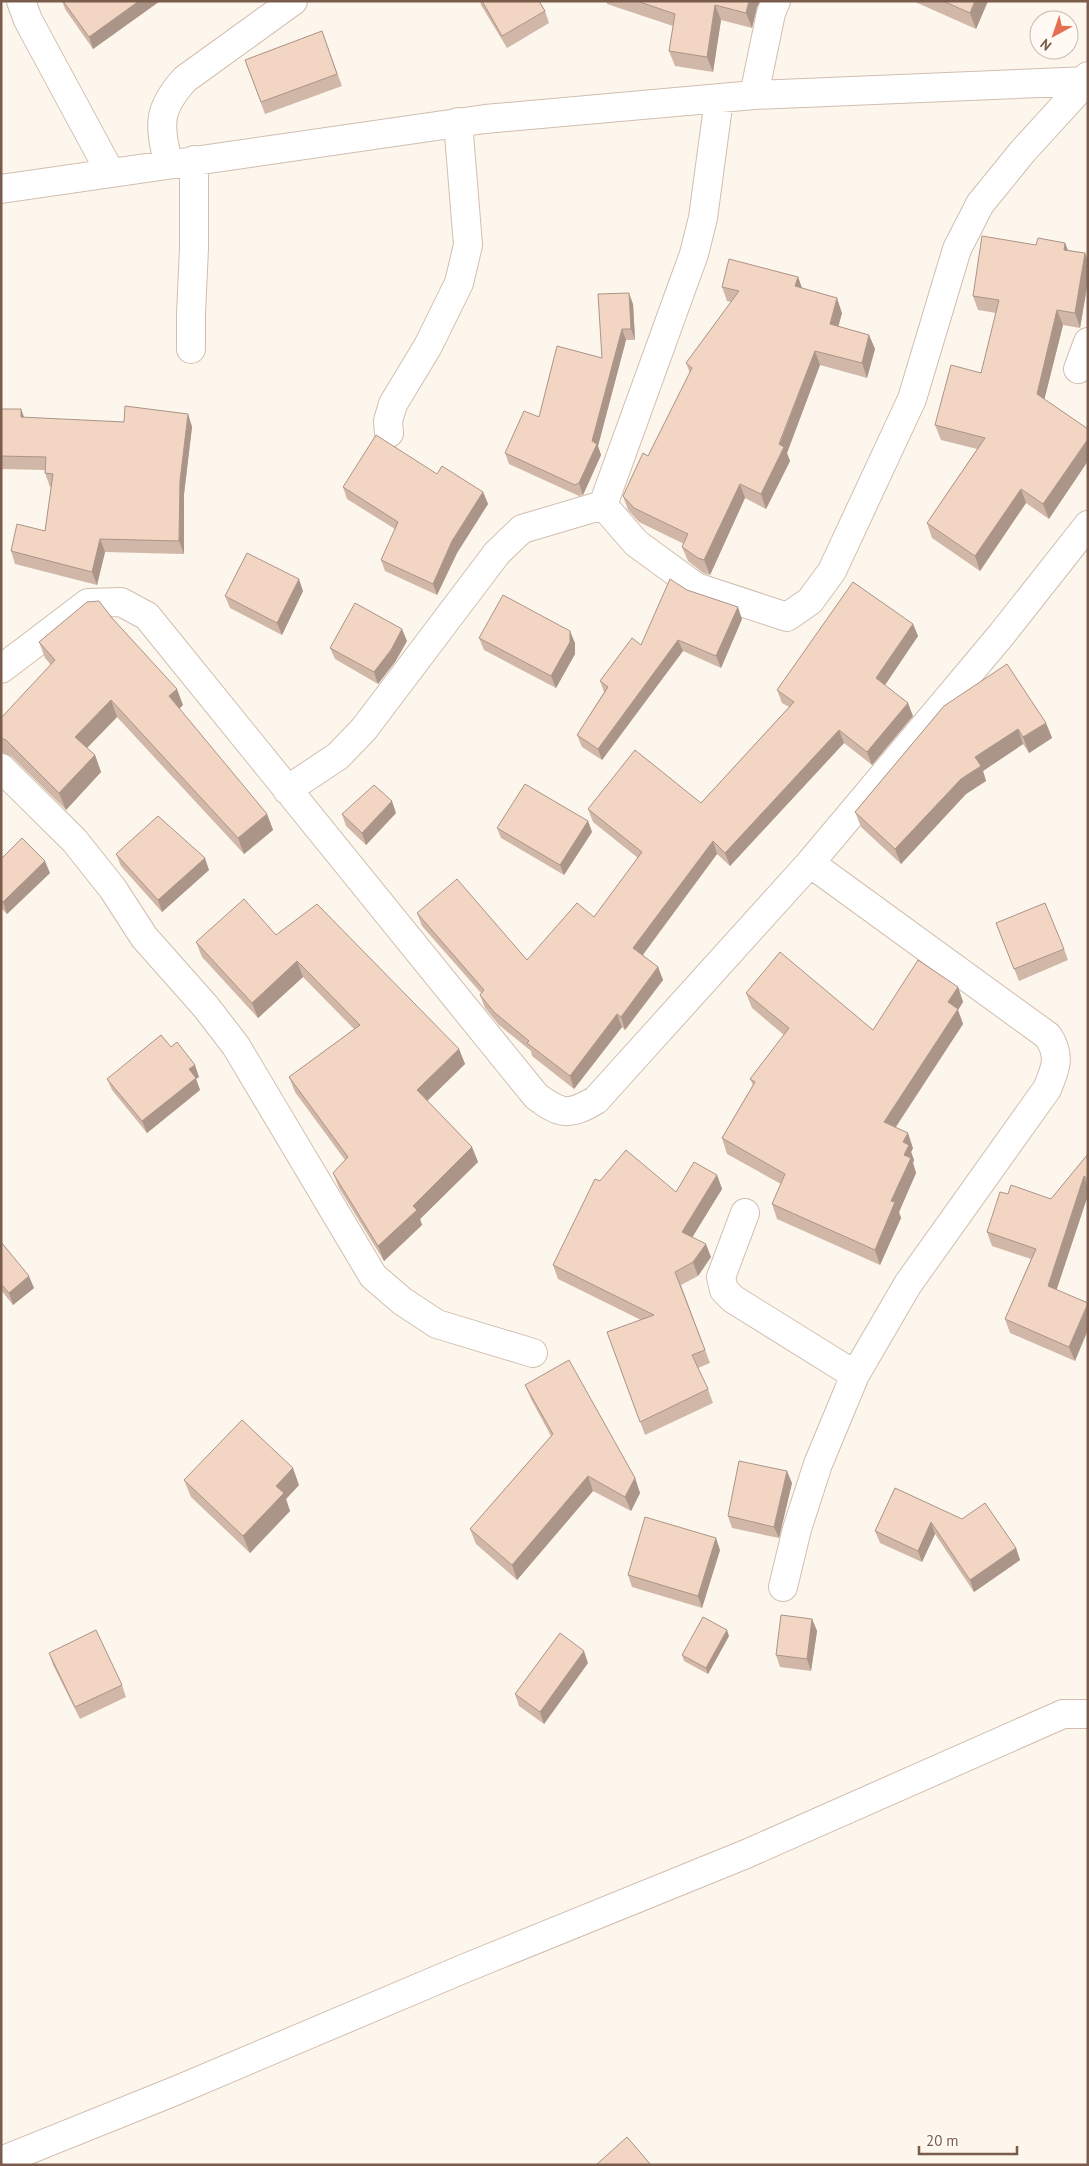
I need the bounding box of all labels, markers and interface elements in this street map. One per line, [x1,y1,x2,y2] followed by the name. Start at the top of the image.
[1029,10,1079,60] north arrow
[1036,35,1055,55] text: N
[919,2124,1016,2156] scale bar
[926,2131,959,2150] text: 20 m

